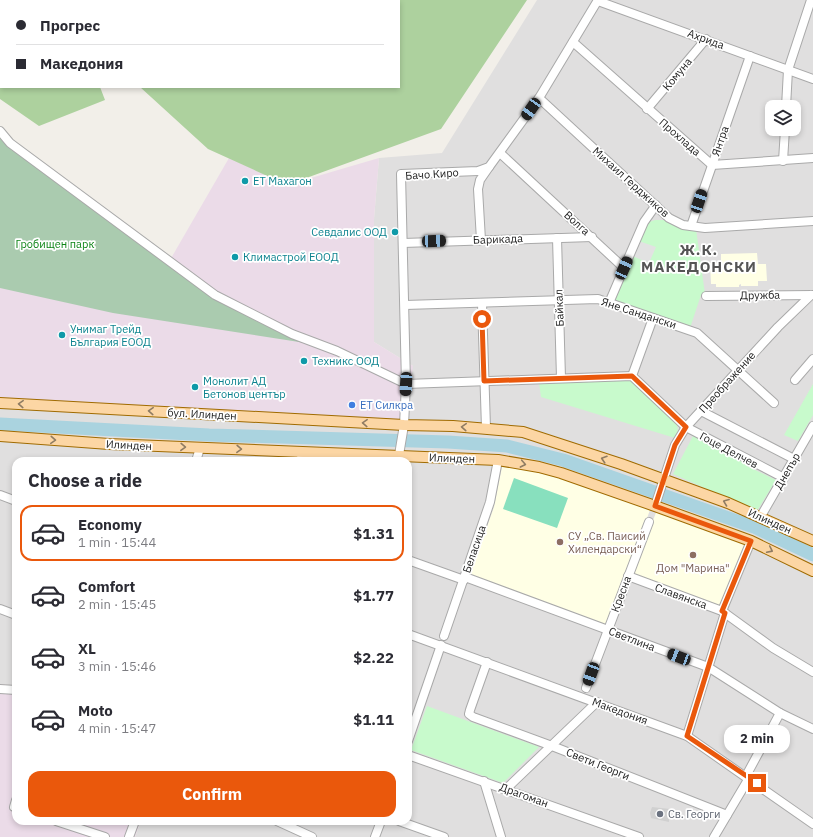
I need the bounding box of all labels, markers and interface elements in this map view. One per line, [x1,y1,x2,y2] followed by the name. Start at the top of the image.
[40,16,100,35] text: Прогрес
[686,26,726,52] street label: Ахрида
[40,54,123,73] text: Македония
[659,55,695,93] street label: Комуна
[519,96,543,122] car
[765,100,801,136] map controls
[765,100,801,136] button: layers
[656,115,704,159] street label: Прохлада
[708,124,732,158] street label: Янтра
[590,144,672,220] street label: Михаил Герджиков
[405,165,459,183] street label: Бачо Киро
[253,174,312,188] place label: ЕТ Махагон
[240,176,250,186] marker: ЕТ Махагон
[689,188,709,214] car
[561,208,593,238] street label: Волга
[311,225,387,239] place label: Севдалис ООД
[390,227,400,237] marker: Севдалис ООД
[473,231,523,247] street label: Барикада
[422,235,446,247] car
[16,237,94,251] park label: Гробищен парк
[641,240,757,276] district label: Ж.К. МАКЕДОНСКИ
[243,250,339,264] place label: Климастрой ЕООД
[230,252,240,262] marker: Климастрой ЕООД
[614,255,634,281] car
[740,288,780,302] street label: Дружба
[551,289,567,327] street label: Байкал
[600,294,678,332] street label: Яне Сандански
[473,310,491,328] route start
[70,322,151,349] place label: Унимаг Трейд България ЕООД
[57,330,67,340] marker: Унимаг Трейд България ЕООД
[696,348,758,416] street label: Преображение
[312,354,379,368] place label: Техникс ООД
[299,356,309,366] marker: Техникс ООД
[399,372,413,396] car
[203,374,286,401] place label: Монолит АД Бетонов център
[190,382,200,392] marker: Монолит АД Бетонов център
[360,398,413,412] place label: ЕТ Силкра
[18,400,24,408] one-way arrow
[347,400,357,410] marker: ЕТ Силкра
[167,405,237,423] street label: бул. Илинден
[148,407,154,415] one-way arrow
[362,418,368,427] one-way arrow
[461,422,467,431] one-way arrow
[697,429,761,471] street label: Гоце Делчев
[50,435,56,444] one-way arrow
[106,437,152,453] street label: Илинден
[180,443,186,451] one-way arrow
[236,445,242,454] one-way arrow
[429,450,475,466] street label: Илинден
[771,450,803,492] street label: Днепър
[600,455,607,463] one-way arrow
[520,459,526,467] one-way arrow
[28,469,142,492] text: Choose a ride
[723,499,730,507] one-way arrow
[746,505,794,537] street label: Илинден
[30,515,66,551] icon: car
[78,515,142,534] text: Economy
[459,523,489,575] street label: Беласица
[353,524,394,543] text: $1.31
[568,529,646,556] place label: СУ „Св. Паисий Хилендарски“
[78,534,156,551] text: 1 min · 15:44
[555,537,565,547] marker: СУ „Св. Паисий Хилендарски“
[766,545,773,553] one-way arrow
[688,550,698,560] marker: Дом "Марина"
[656,561,730,575] place label: Дом "Марина"
[608,574,634,614] street label: Кресна
[30,577,66,613] icon: car
[78,577,135,596] text: Comfort
[653,580,709,612] street label: Славянска
[353,586,394,605] text: $1.77
[78,596,156,613] text: 2 min · 15:45
[607,624,657,654] street label: Светлина
[30,639,66,675] icon: car
[78,639,96,658] text: XL
[666,647,692,667] car
[353,648,394,667] text: $2.22
[78,658,156,675] text: 3 min · 15:46
[581,661,601,687] car
[590,694,650,728] street label: Македония
[30,701,66,737] icon: car
[78,701,113,720] text: Moto
[353,710,394,729] text: $1.11
[78,720,156,737] text: 4 min · 15:47
[724,725,790,753] callout: 2 min
[740,730,774,747] text: 2 min
[564,745,632,783] street label: Свети Георги
[28,771,396,817] button: Confirm
[748,774,766,792] route end
[498,780,550,810] street label: Драгоман
[668,807,721,821] place label: Св. Георги
[655,809,665,819] marker: Св. Георги

